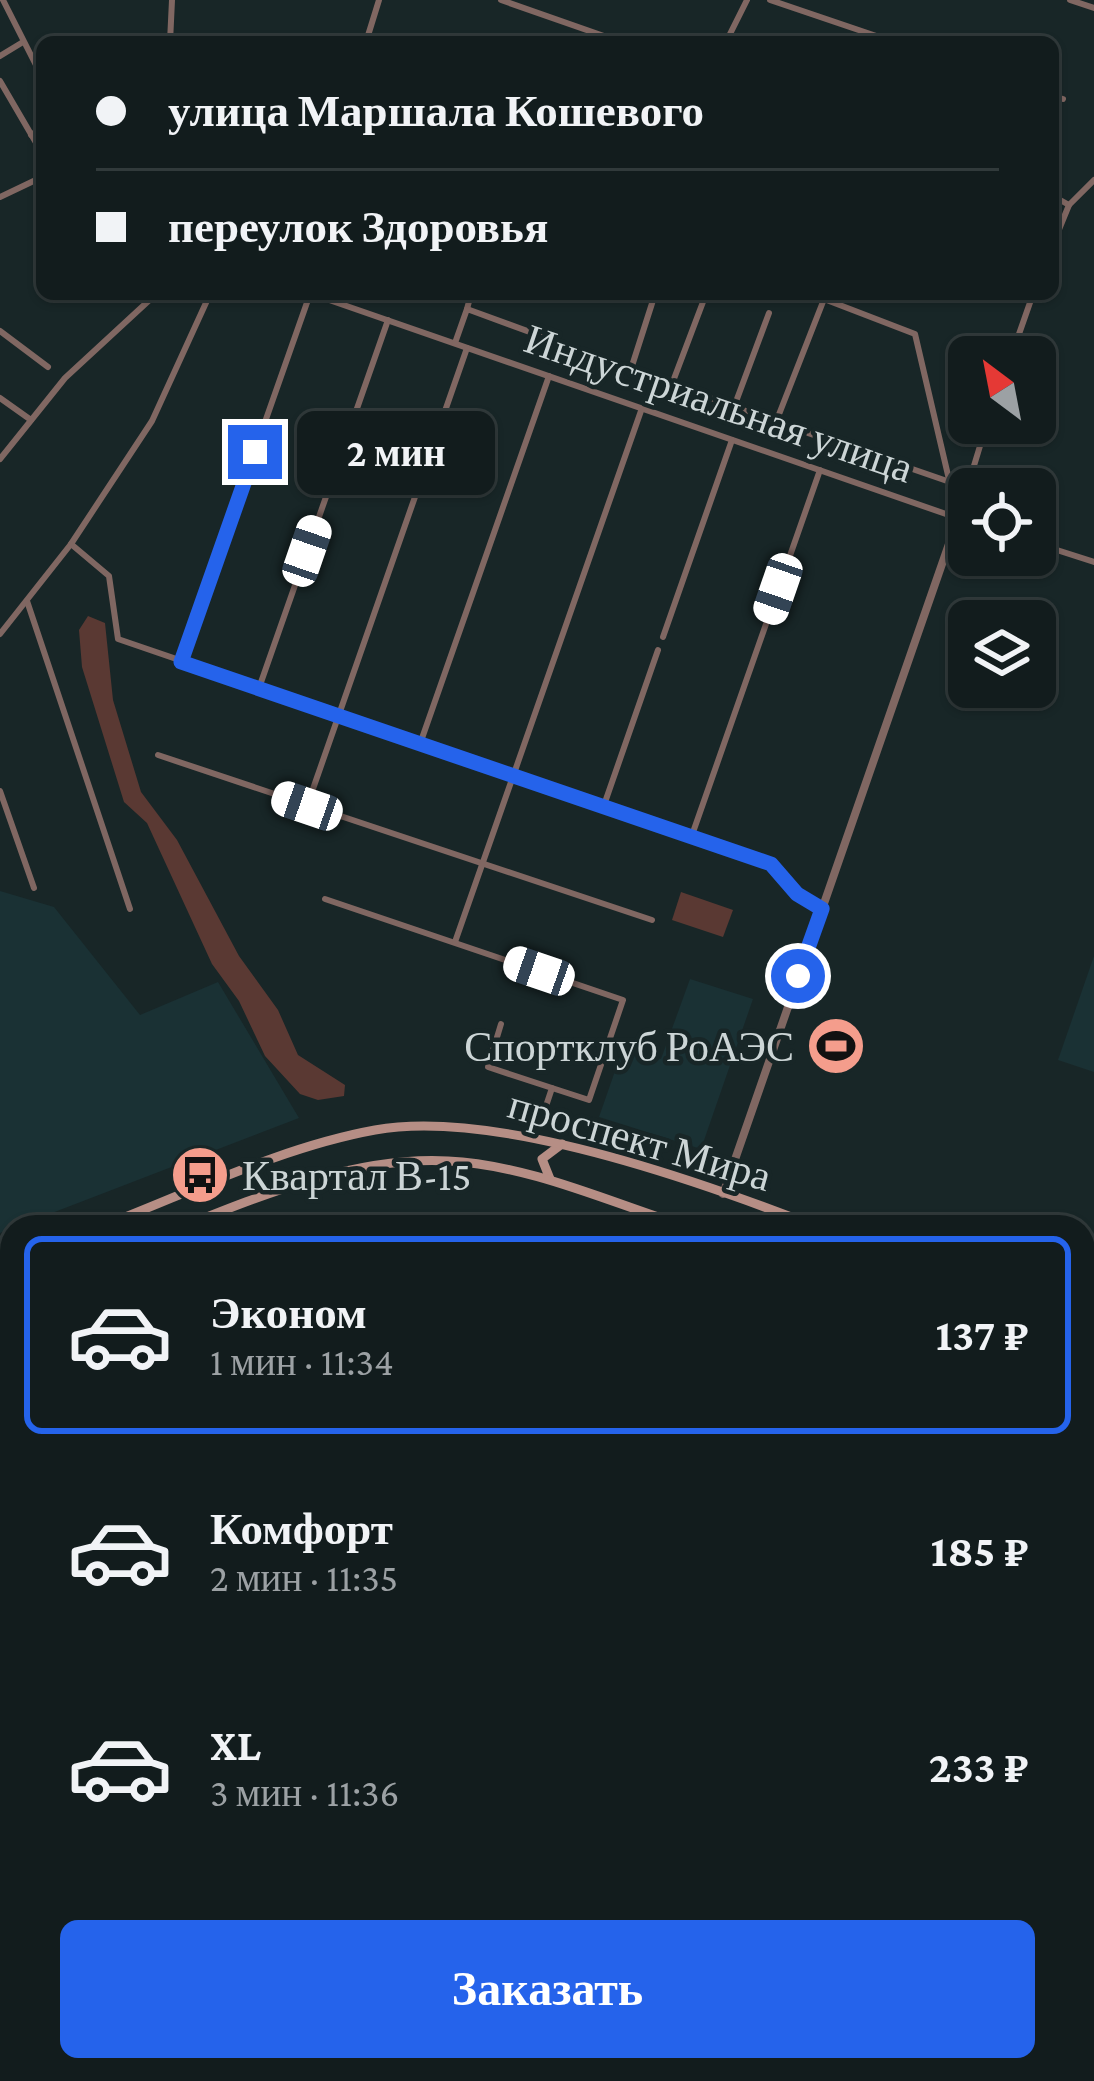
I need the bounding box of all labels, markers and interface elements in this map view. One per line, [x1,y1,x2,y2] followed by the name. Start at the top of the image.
[168,86,704,136] text: улица Маршала Кошевого
[168,202,548,252] text: переулок Здоровья
[519,314,920,492] street label: Индустриальная улица
[948,336,1056,444] north arrow
[948,336,1056,708] map controls
[297,410,495,494] callout: 2 мин
[228,425,282,479] route end
[347,431,445,474] text: 2 мин
[948,468,1056,576] button: locate
[278,511,336,591] car
[749,549,807,629] car
[948,600,1056,708] button: layers
[267,777,347,835] car
[499,942,579,1000] car
[771,949,825,1003] route start
[805,1015,867,1077] sports icon: Спортклуб РоАЭС
[464,1023,794,1070] place label: Спортклуб РоАЭС
[503,1080,777,1200] street label: проспект Мира
[169,1144,231,1206] bus stop icon: Квартал В-15
[242,1152,472,1199] place label: Квартал В-15
[66,1281,174,1389] icon: car
[210,1288,367,1338] text: Эконом
[935,1310,1029,1360] text: 137 ₽
[210,1340,394,1383] text: 1 мин · 11:34
[66,1497,174,1605] icon: car
[210,1504,393,1554] text: Комфорт
[931,1526,1029,1576] text: 185 ₽
[210,1556,398,1599] text: 2 мин · 11:35
[66,1713,174,1821] icon: car
[210,1720,261,1770] text: XL
[929,1742,1029,1792] text: 233 ₽
[210,1771,399,1814] text: 3 мин · 11:36
[60,1920,1035,2058] button: Заказать

